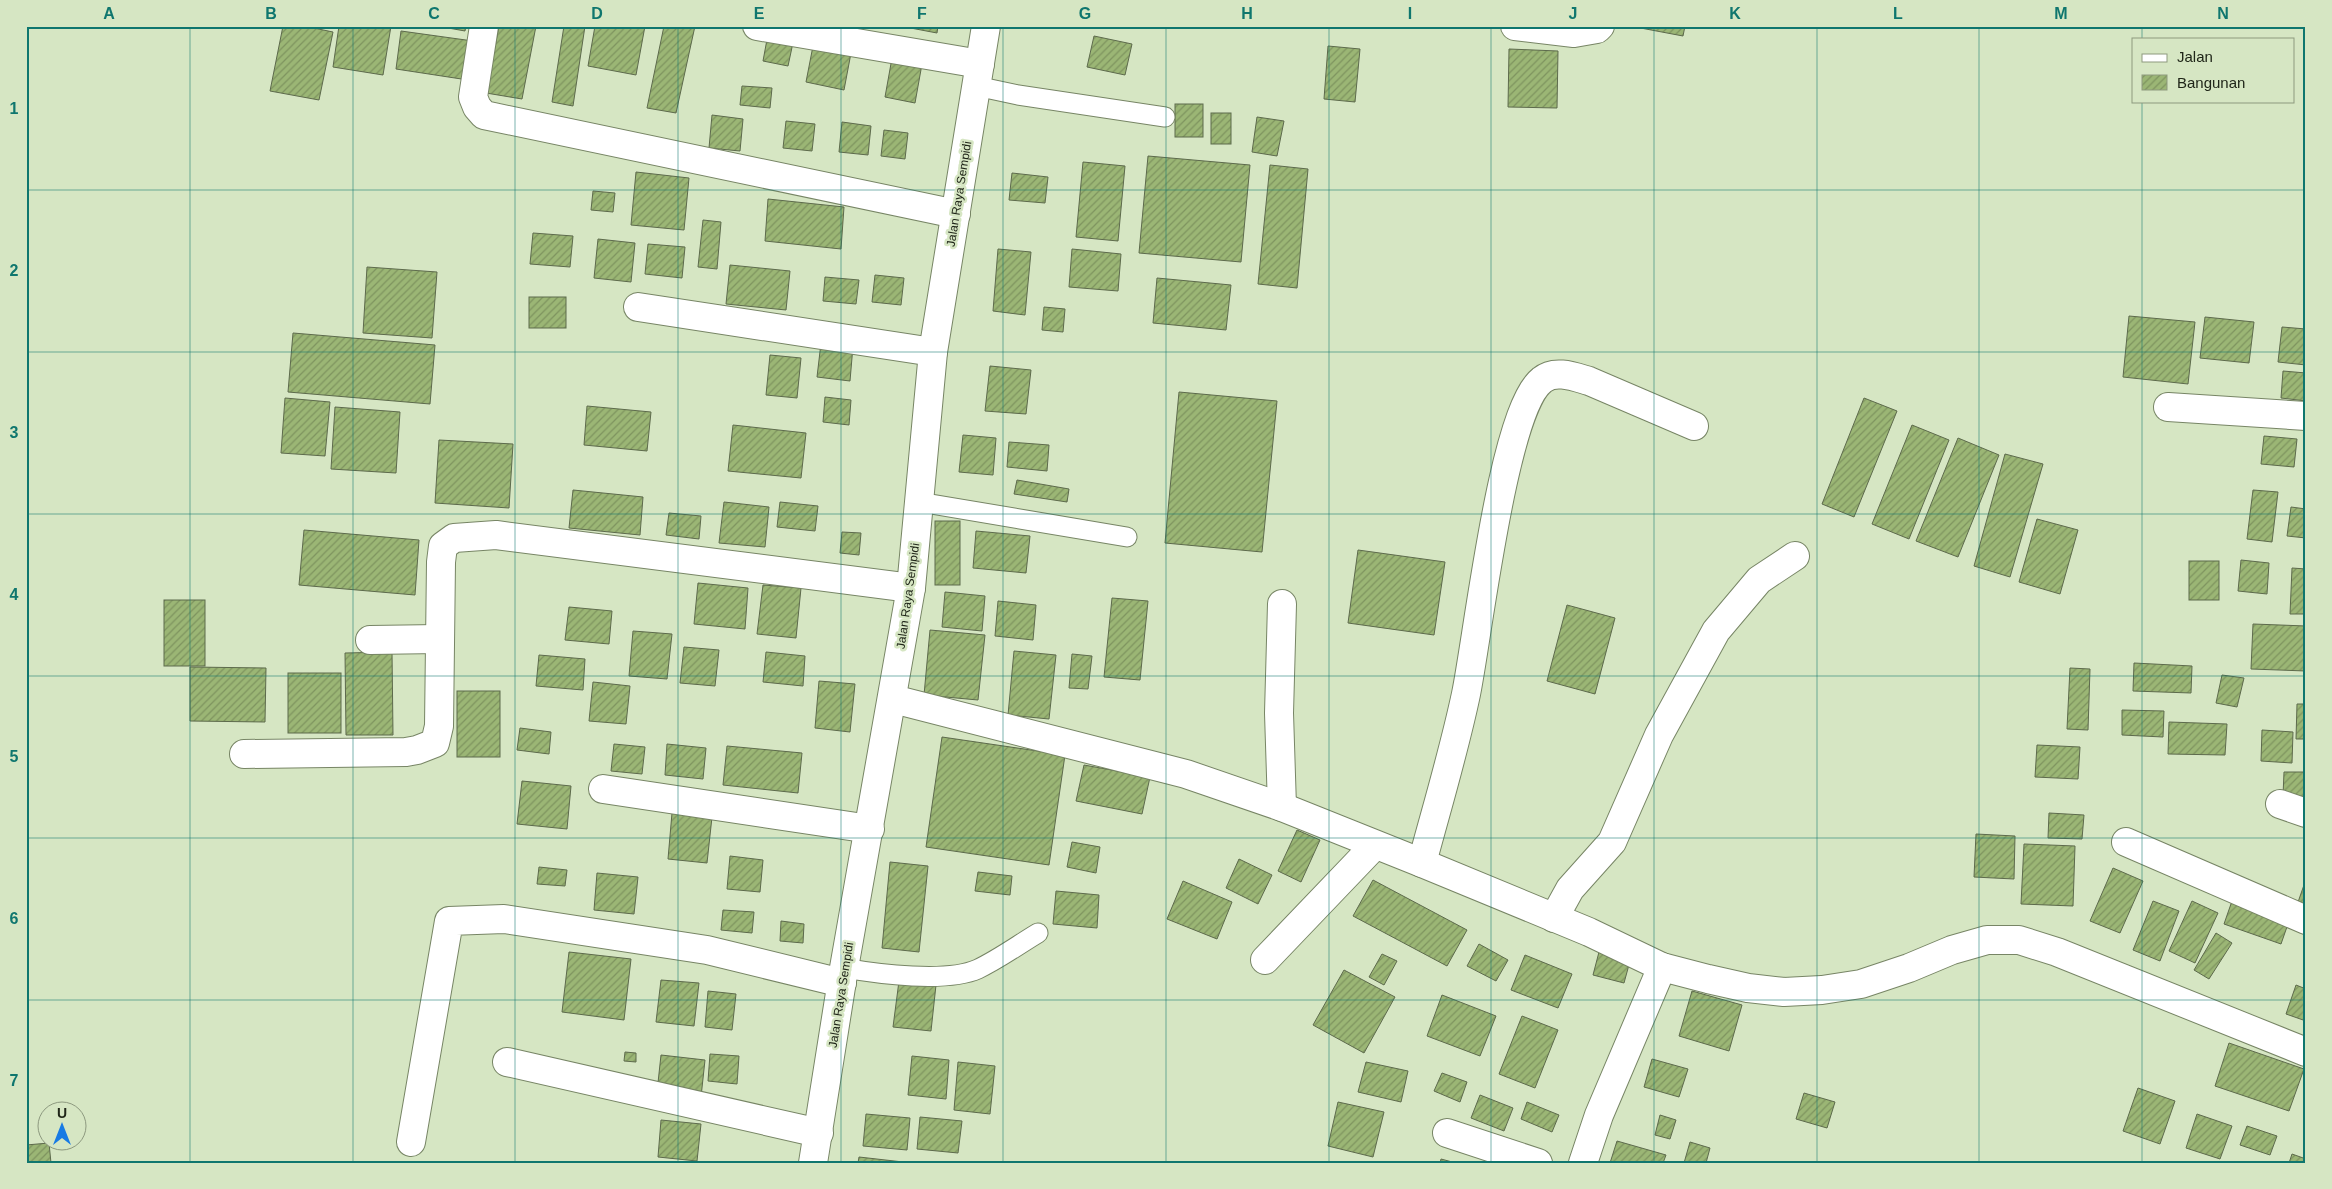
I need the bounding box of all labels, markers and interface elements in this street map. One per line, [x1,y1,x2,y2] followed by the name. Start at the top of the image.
[103,5,115,22] text: A
[265,5,277,22] text: B
[428,5,440,22] text: C
[591,5,603,22] text: D
[754,5,765,22] text: E
[917,5,927,22] text: F
[1079,5,1091,22] text: G
[1241,5,1253,22] text: H
[1408,5,1412,22] text: I
[1569,5,1577,22] text: J
[1729,5,1741,22] text: K
[1893,5,1903,22] text: L
[2054,5,2068,22] text: M
[2217,5,2229,22] text: N
[2132,38,2294,102] legend
[2177,48,2213,65] text: Jalan
[2177,74,2245,91] text: Bangunan
[10,100,19,117] text: 1
[944,140,974,248] street label: Jalan Raya Sempidi
[10,262,19,279] text: 2
[10,424,19,441] text: 3
[894,542,922,650] street label: Jalan Raya Sempidi
[10,586,19,603] text: 4
[10,748,19,765] text: 5
[10,910,19,927] text: 6
[826,941,856,1049] street label: Jalan Raya Sempidi
[10,1072,19,1089] text: 7
[38,1102,88,1152] north arrow
[57,1105,67,1121] text: U

